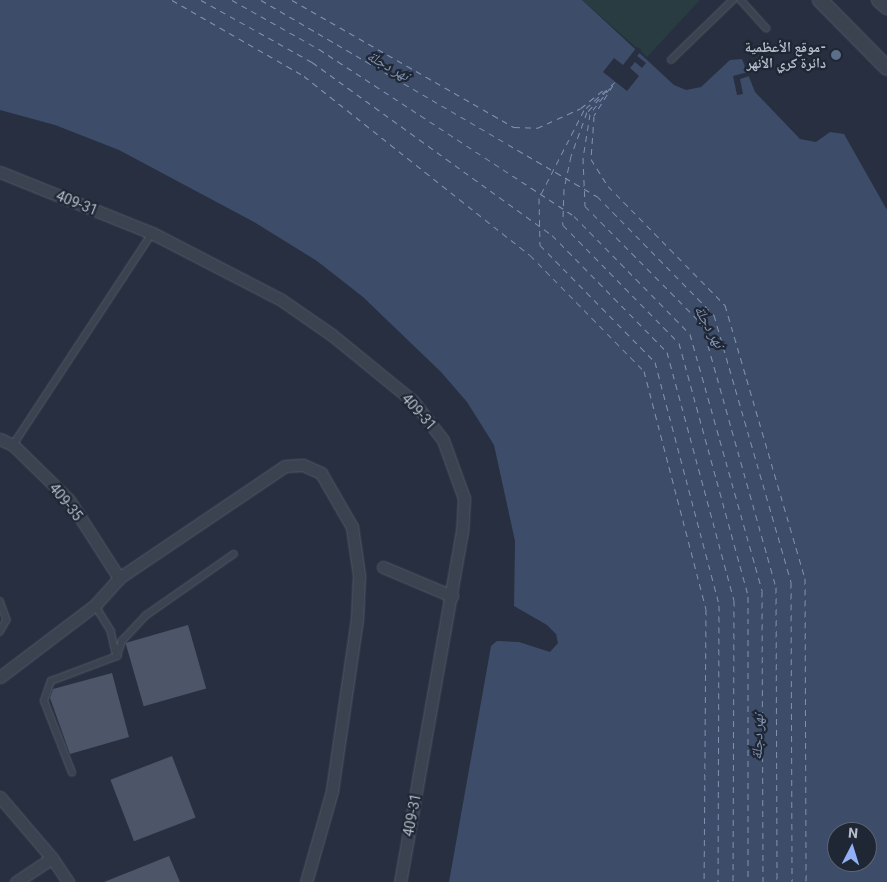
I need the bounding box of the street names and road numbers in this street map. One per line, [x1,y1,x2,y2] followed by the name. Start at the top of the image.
[54,187,100,219] street label: 409-31
[398,390,440,434] street label: 409-31
[46,480,86,524] street label: 409-35
[400,792,424,838] street label: 409-31

